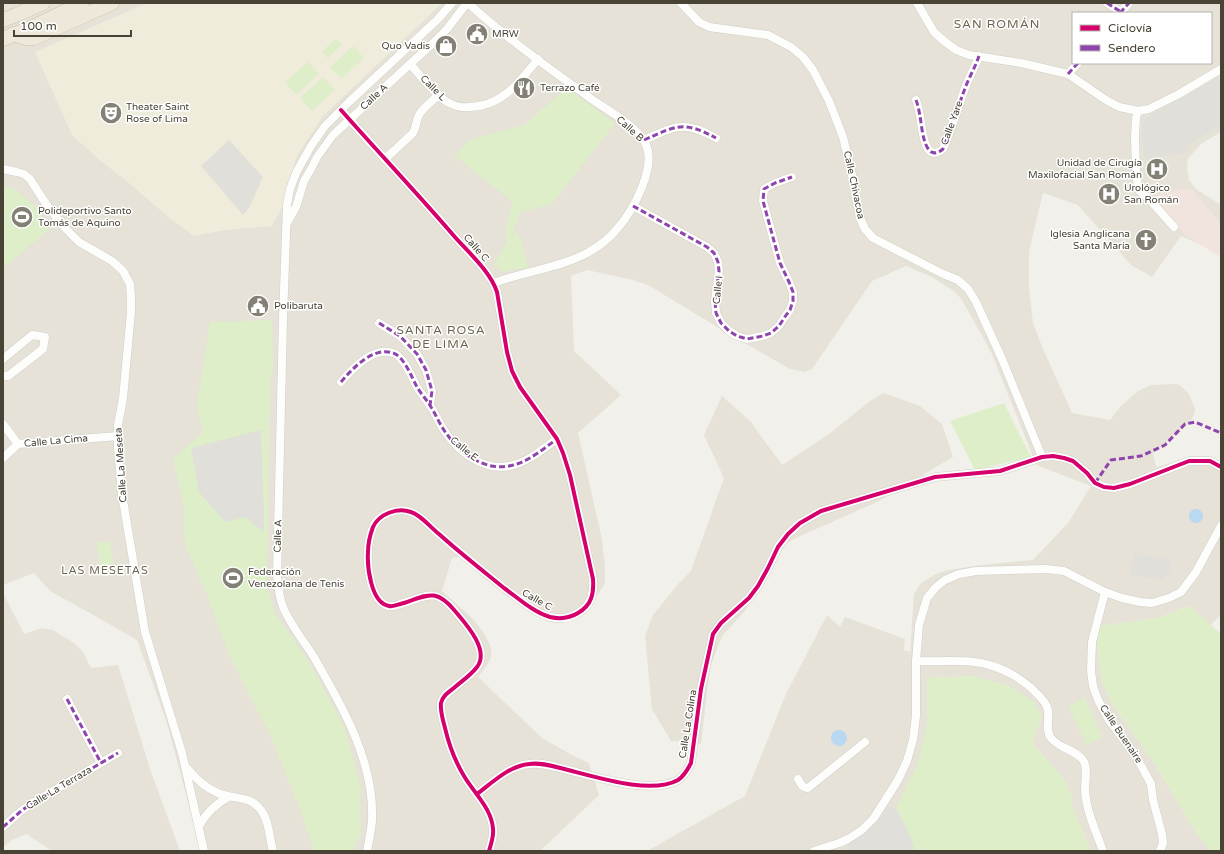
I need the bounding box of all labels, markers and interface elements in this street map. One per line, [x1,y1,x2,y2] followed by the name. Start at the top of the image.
[14,12,131,38] scale bar
[1072,12,1212,64] legend
[954,17,1040,31] district label: SAN ROMÁN
[20,19,57,33] text: 100 m
[464,21,490,47] public building icon: MRW
[1108,21,1152,35] text: Ciclovía
[492,28,519,40] place label: MRW
[433,33,459,59] shop icon: Quo Vadis
[382,40,430,52] place label: Quo Vadis
[1108,41,1156,55] text: Sendero
[418,73,449,104] street label: Calle L
[511,75,537,101] restaurant icon: Terrazo Café
[358,81,390,113] street label: Calle A
[540,82,600,94] place label: Terrazo Café
[938,99,966,147] street label: Calle Yare
[98,100,124,126] theatre icon: Theater Saint Rose of Lima
[126,101,189,125] place label: Theater Saint Rose of Lima
[614,114,646,144] street label: Calle B
[841,150,867,220] street label: Calle Chivacoa
[1144,156,1170,182] hospital icon: Unidad de Cirugía Maxilofacial San Román
[1028,157,1142,181] place label: Unidad de Cirugía Maxilofacial San Román
[1096,181,1122,207] hospital icon: Urológico San Román
[1124,182,1179,206] place label: Urológico San Román
[9,204,35,230] sports icon: Polideportivo Santo Tomás de Aquino
[38,205,132,229] place label: Polideportivo Santo Tomás de Aquino
[1133,227,1159,253] church icon: Iglesia Anglicana Santa María
[1050,228,1130,252] place label: Iglesia Anglicana Santa María
[461,232,491,264] street label: Calle C
[711,275,725,305] street label: Calle I
[245,293,271,319] public building icon: Polibaruta
[274,300,323,312] place label: Polibaruta
[396,323,486,351] district label: SANTA ROSA DE LIMA
[112,427,130,503] street label: Calle La Meseta
[24,432,88,450] street label: Calle La Cima
[448,434,480,464] street label: Calle E
[271,519,285,553] street label: Calle A
[61,564,149,577] district label: LAS MESETAS
[220,565,246,591] sports icon: Federación Venezolana de Tenis
[248,566,345,590] place label: Federación Venezolana de Tenis
[520,587,554,613] street label: Calle C
[677,689,699,759] street label: Calle La Colina
[1097,702,1145,766] street label: Calle Buenaire
[24,764,94,812] street label: Calle La Terraza

